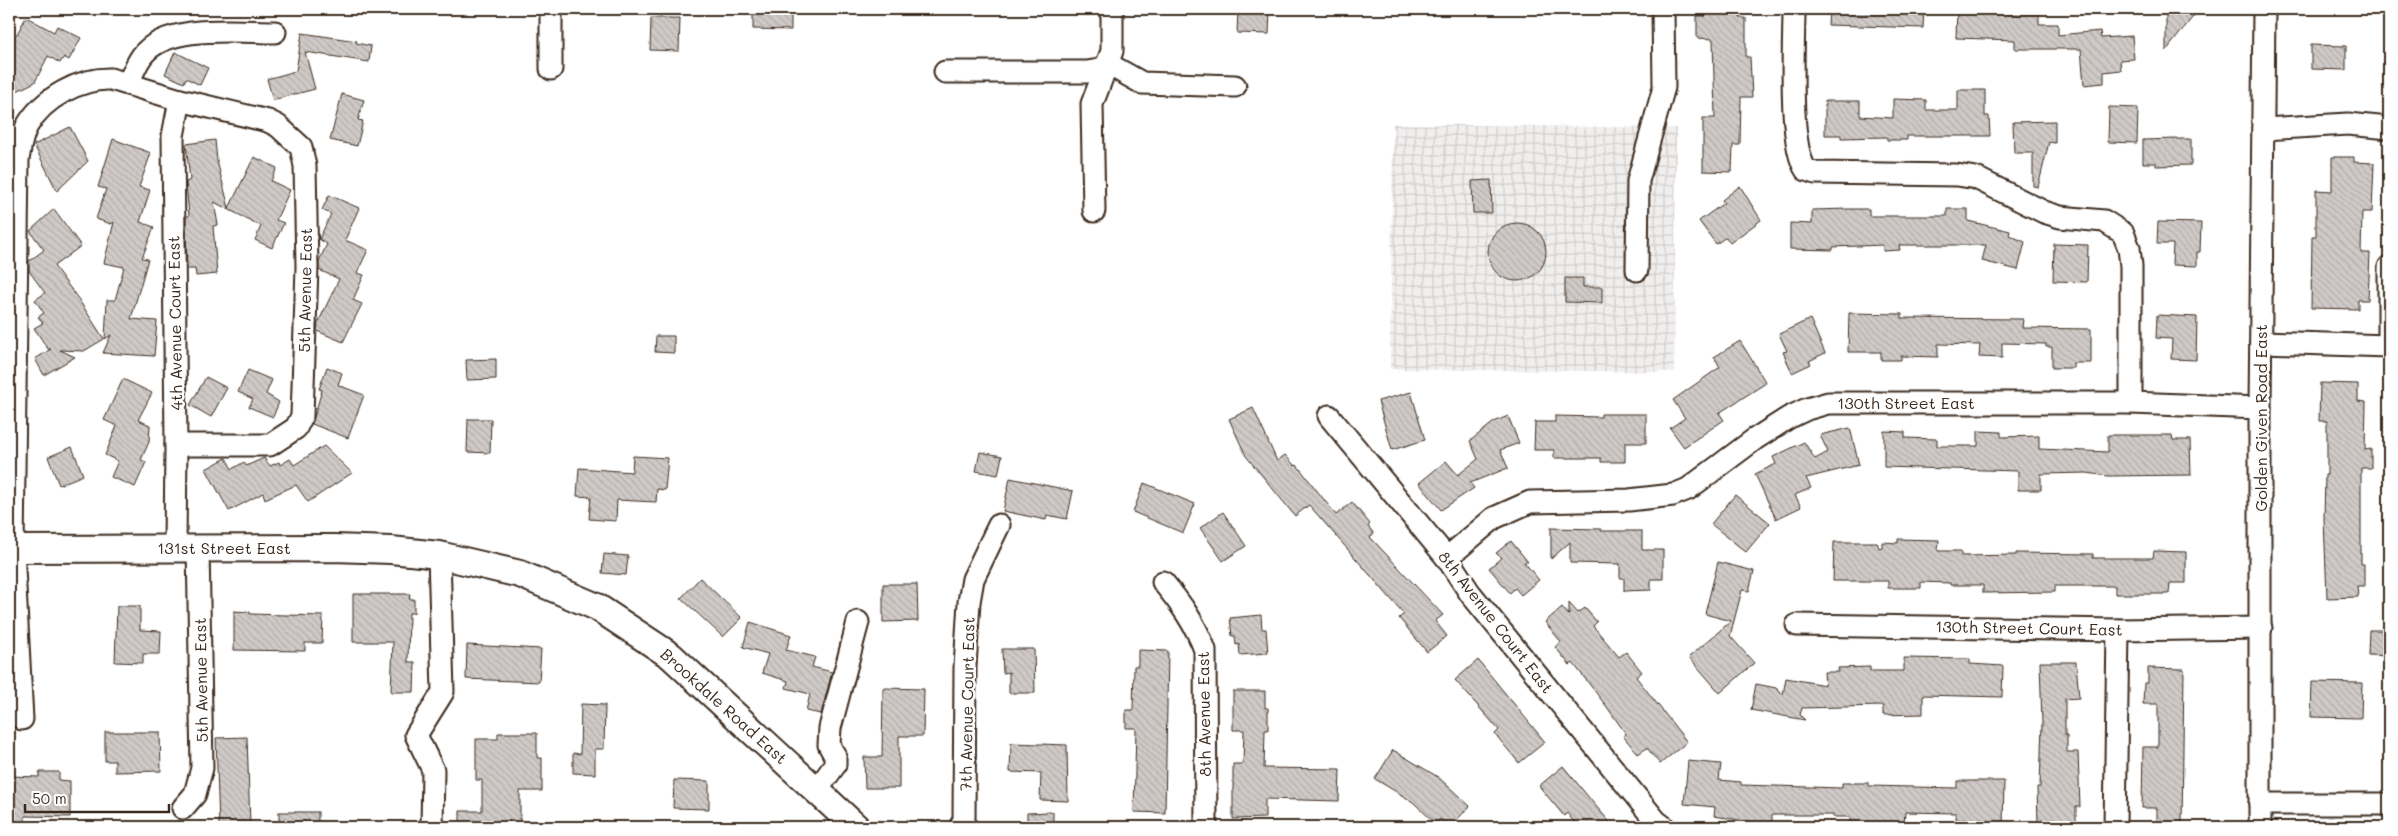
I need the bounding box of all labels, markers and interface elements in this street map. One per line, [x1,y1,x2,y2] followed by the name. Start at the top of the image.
[293,227,316,353] street label: 5th Avenue East
[162,235,187,411] street label: 4th Avenue Court East
[2250,324,2271,512] street label: Golden Given Road East
[1837,392,1975,413] street label: 130th Street East
[157,537,291,558] street label: 131st Street East
[1434,546,1559,697] street label: 8th Avenue Court East
[1935,615,2123,640] street label: 130th Street Court East
[189,617,212,743] street label: 5th Avenue East
[954,617,979,791] street label: 7th Avenue Court East
[657,643,792,768] street label: Brookdale Road East
[1192,651,1215,777] street label: 8th Avenue East
[25,781,169,813] scale bar
[32,788,67,808] text: 50 m

